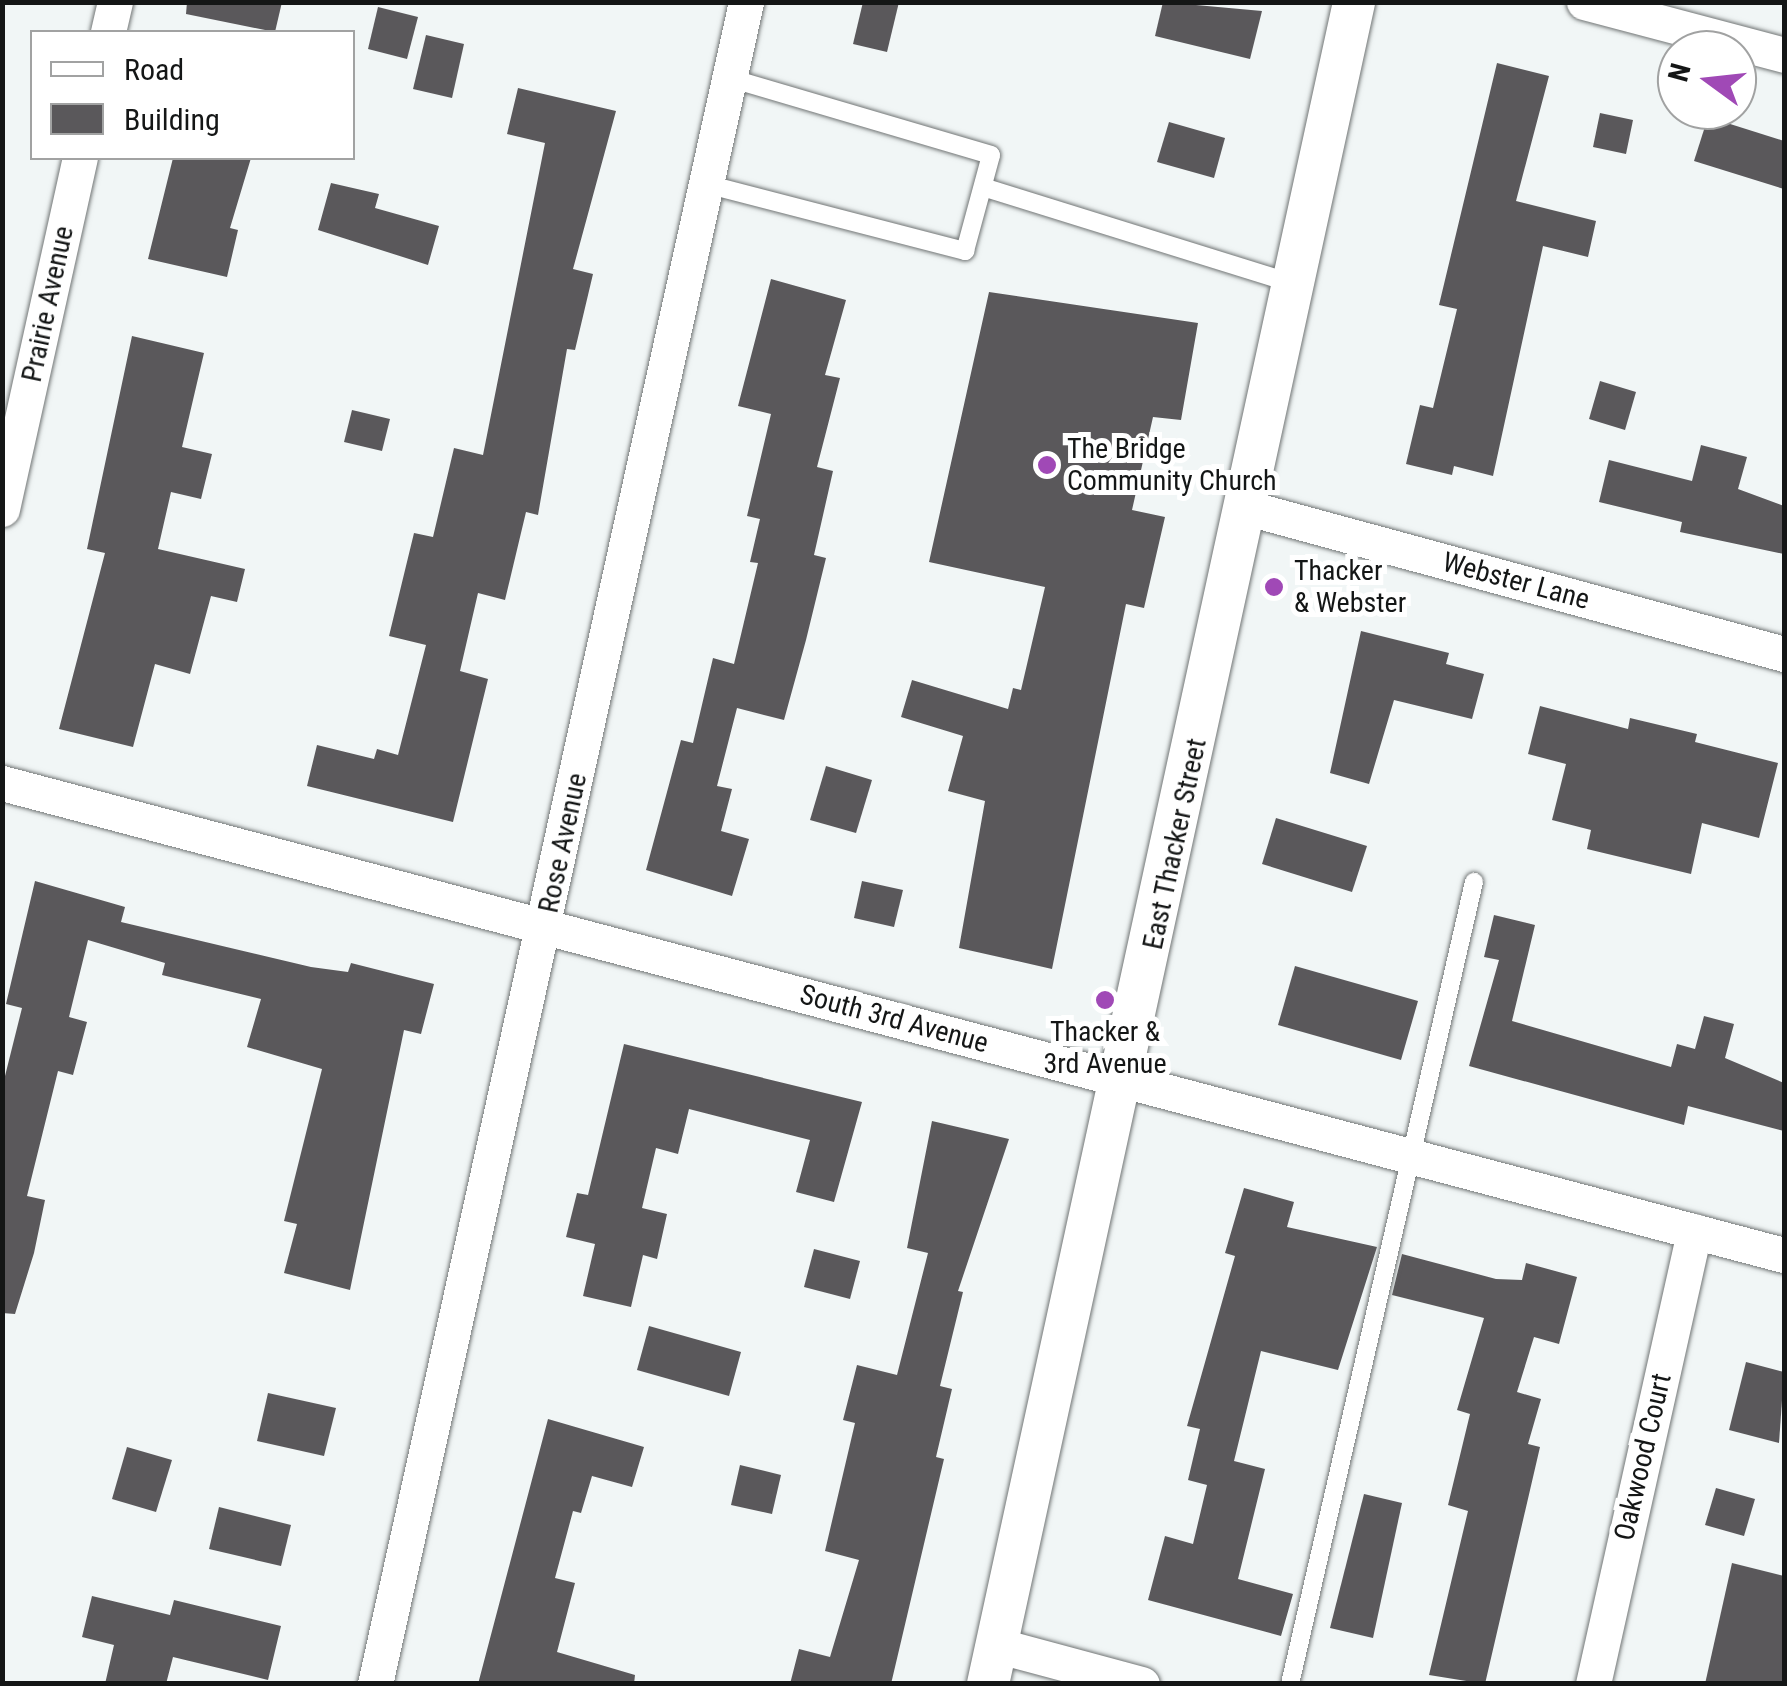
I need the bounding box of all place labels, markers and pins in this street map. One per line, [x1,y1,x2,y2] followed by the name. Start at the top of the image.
[1067,432,1277,498] place label: The Bridge Community Church
[1036,454,1058,476] marker: The Bridge Community Church
[1294,554,1406,620] place label: Thacker & Webster
[1263,576,1285,598] marker: Thacker & Webster
[1094,989,1116,1011] marker: Thacker & 3rd Avenue
[1043,1015,1167,1081] place label: Thacker & 3rd Avenue

